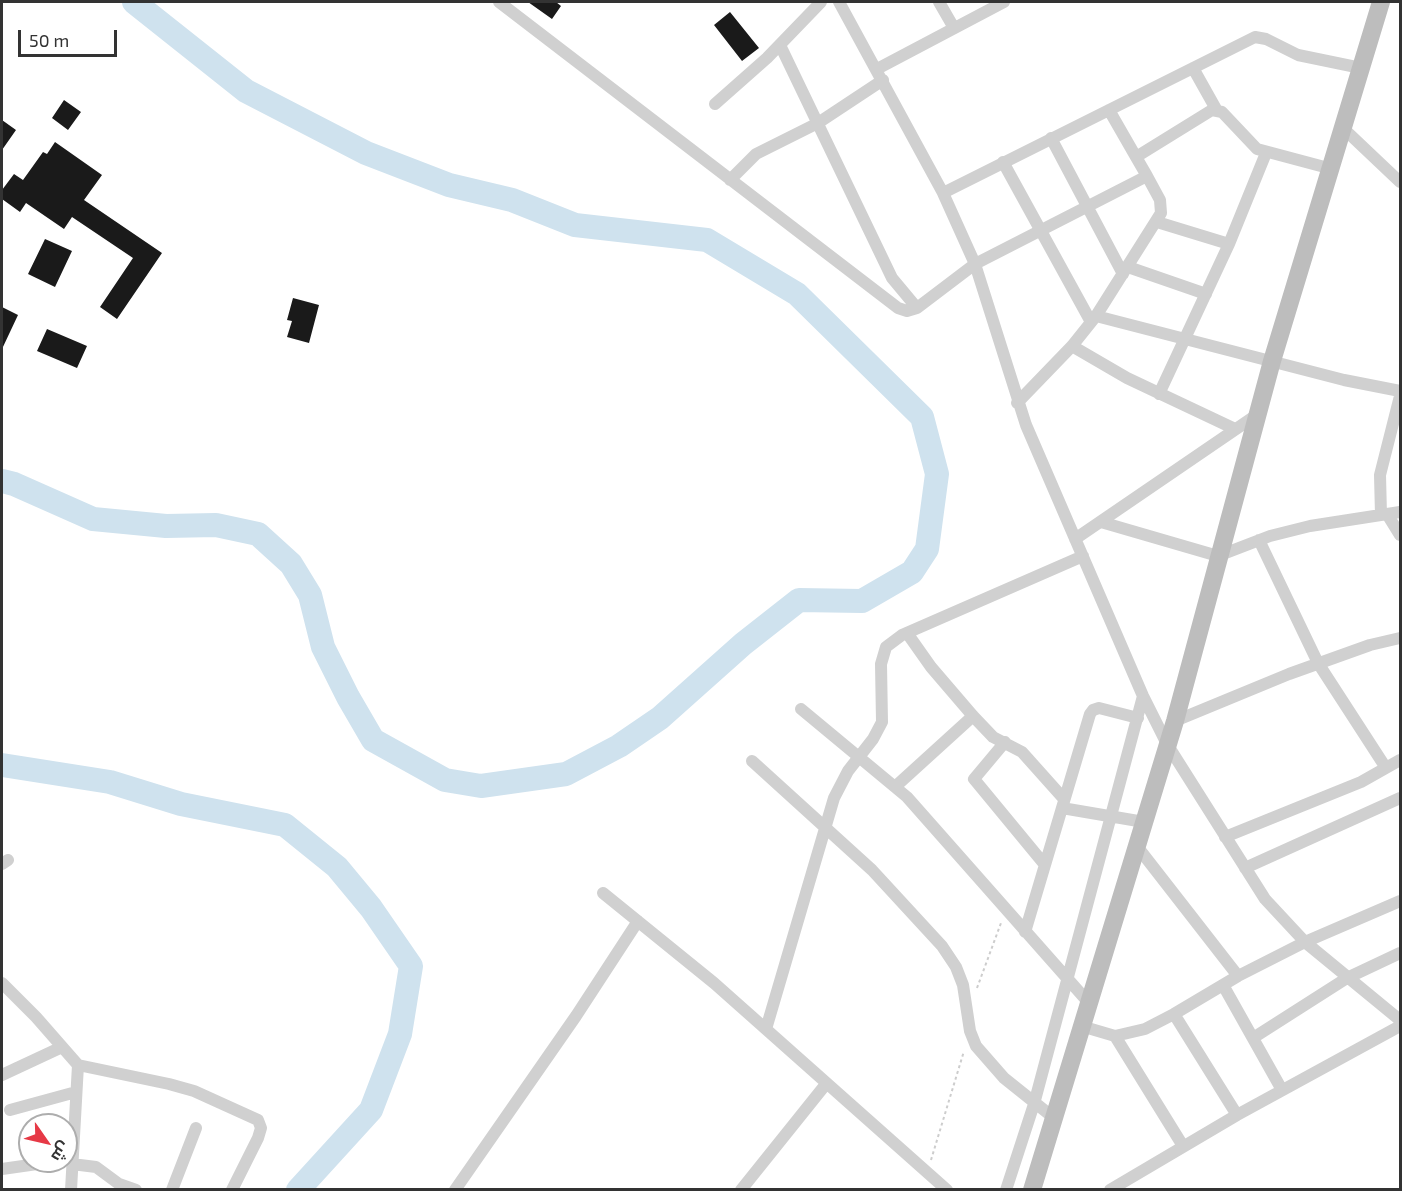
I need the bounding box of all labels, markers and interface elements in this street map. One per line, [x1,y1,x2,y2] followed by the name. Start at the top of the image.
[21,18,120,56] scale bar
[29,29,69,51] text: 50 m
[18,1113,78,1173] north arrow
[48,1138,75,1166] text: ش

